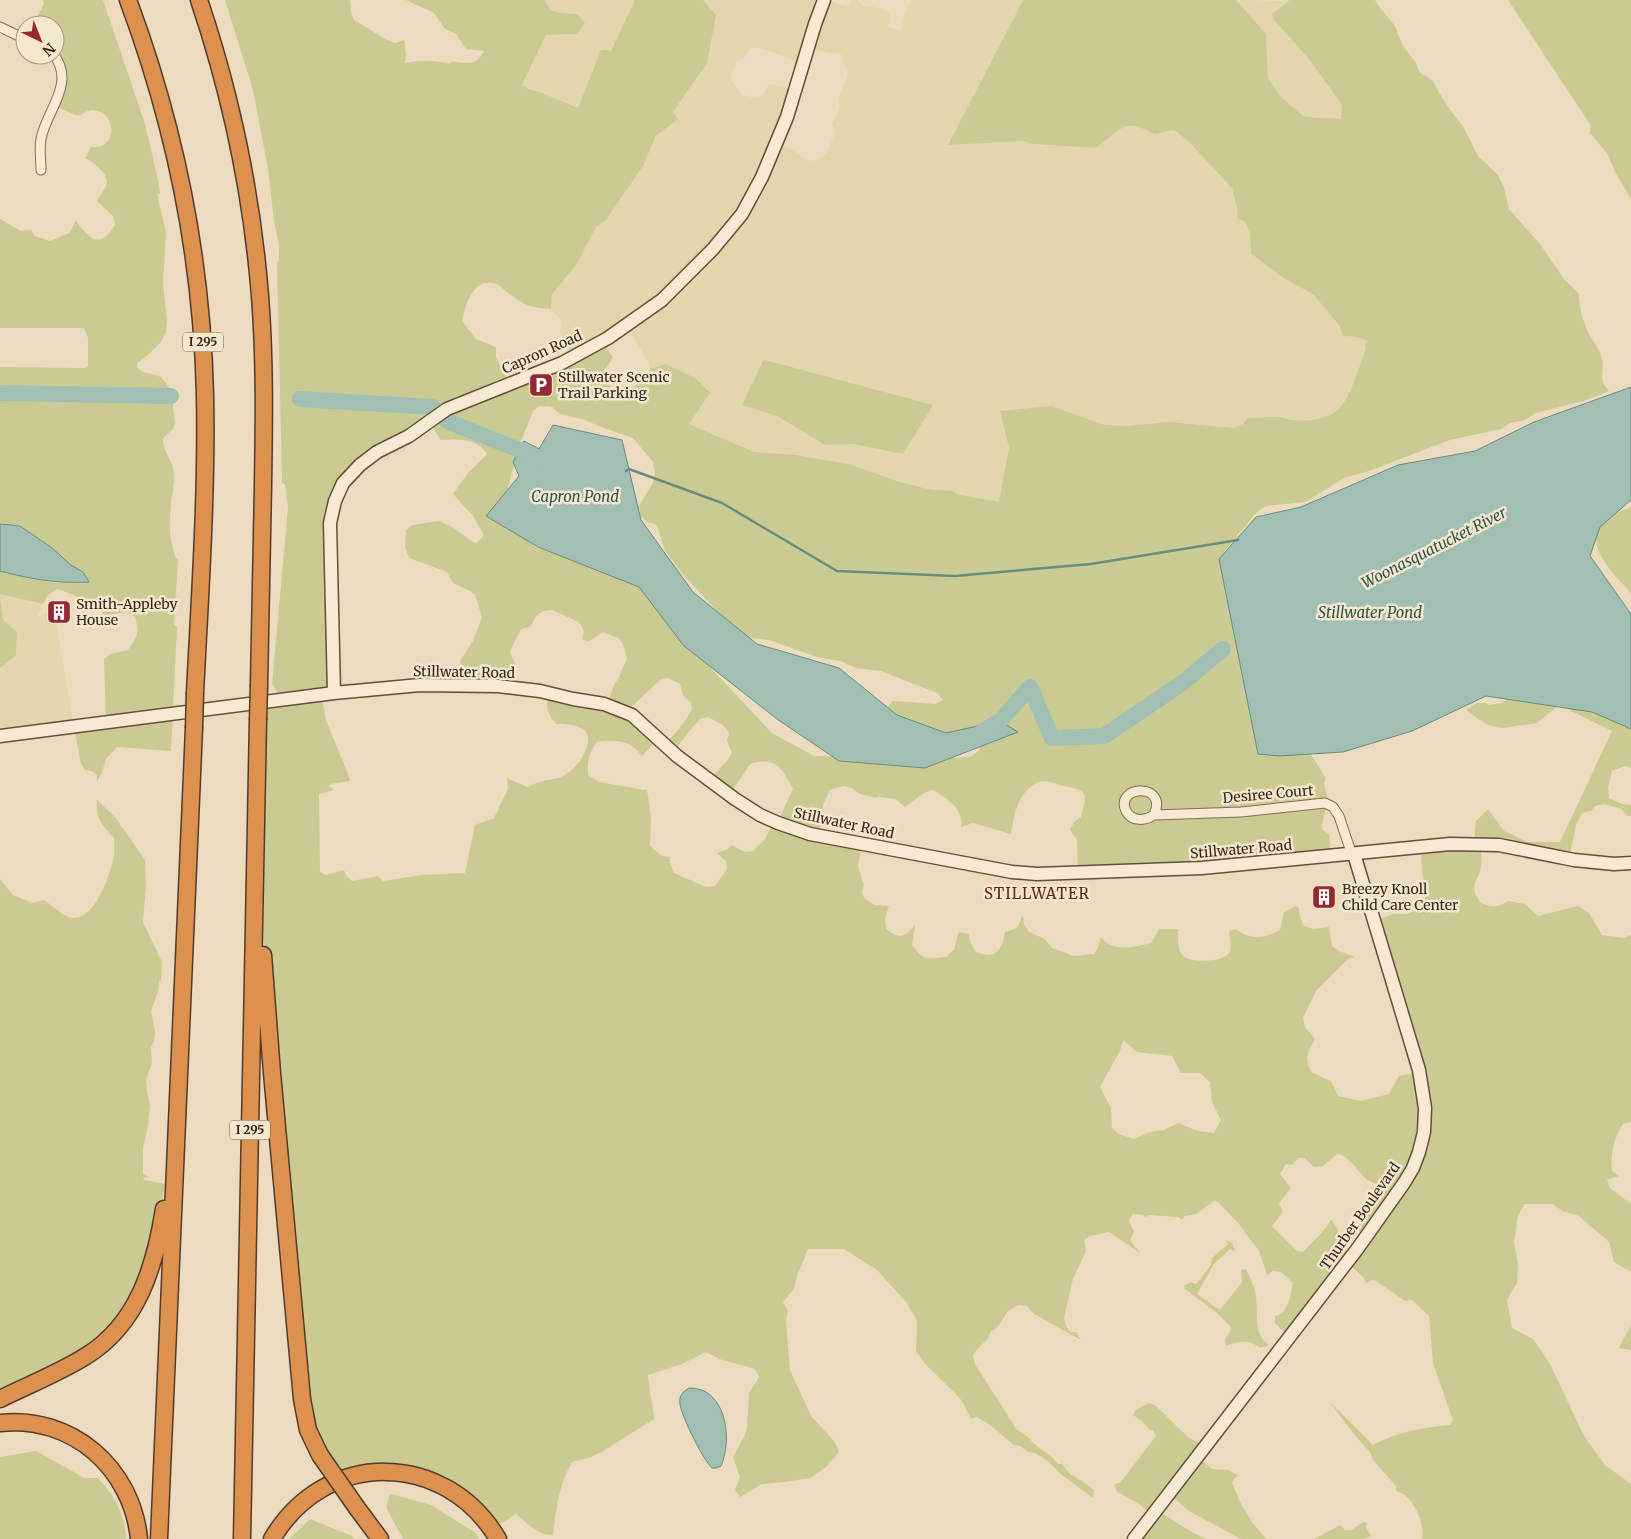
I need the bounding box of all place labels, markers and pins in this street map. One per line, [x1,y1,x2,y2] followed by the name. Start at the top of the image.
[558,368,670,402] place label: Stillwater Scenic Trail Parking
[528,372,554,398] parking icon: Stillwater Scenic Trail Parking
[76,595,178,629] place label: Smith-Appleby House
[46,599,72,625] building icon: Smith-Appleby House
[1342,880,1458,914] place label: Breezy Knoll Child Care Center
[1311,884,1337,910] building icon: Breezy Knoll Child Care Center

